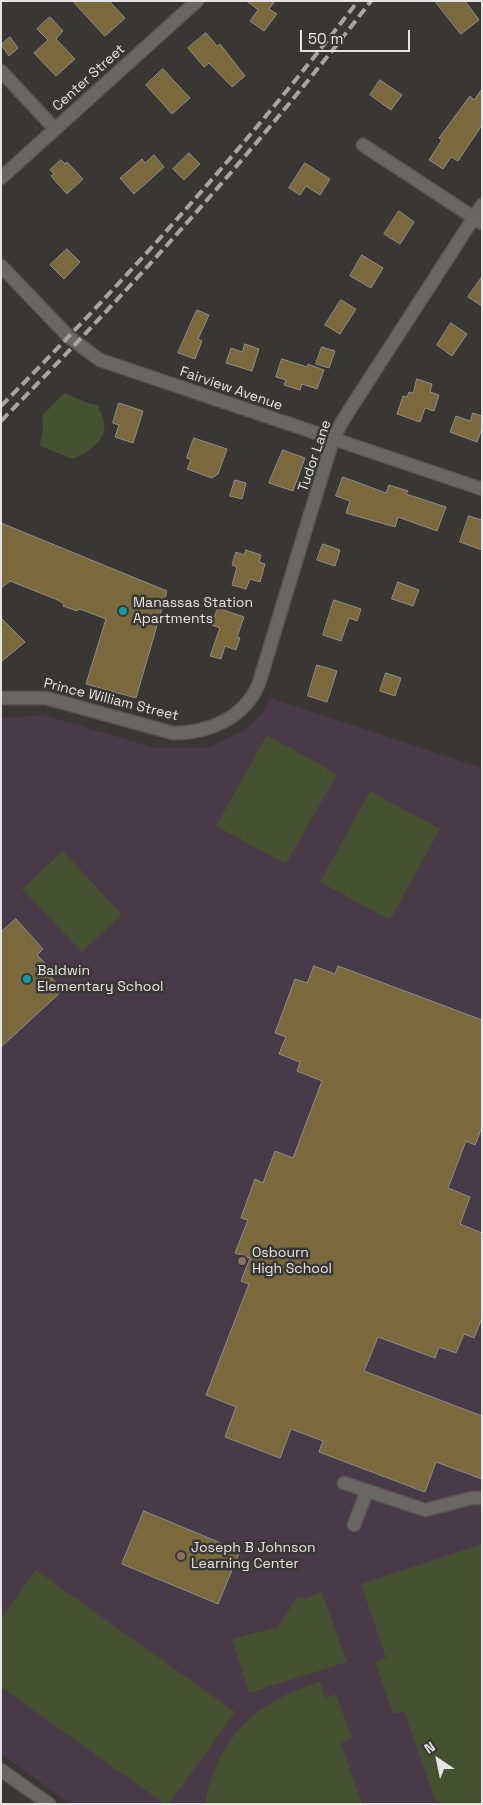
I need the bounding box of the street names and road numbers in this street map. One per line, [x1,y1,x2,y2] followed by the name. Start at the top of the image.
[49,41,129,115] street label: Center Street
[177,364,285,414] street label: Fairview Avenue
[295,418,335,494] street label: Tudor Lane
[42,675,180,725] street label: Prince William Street

